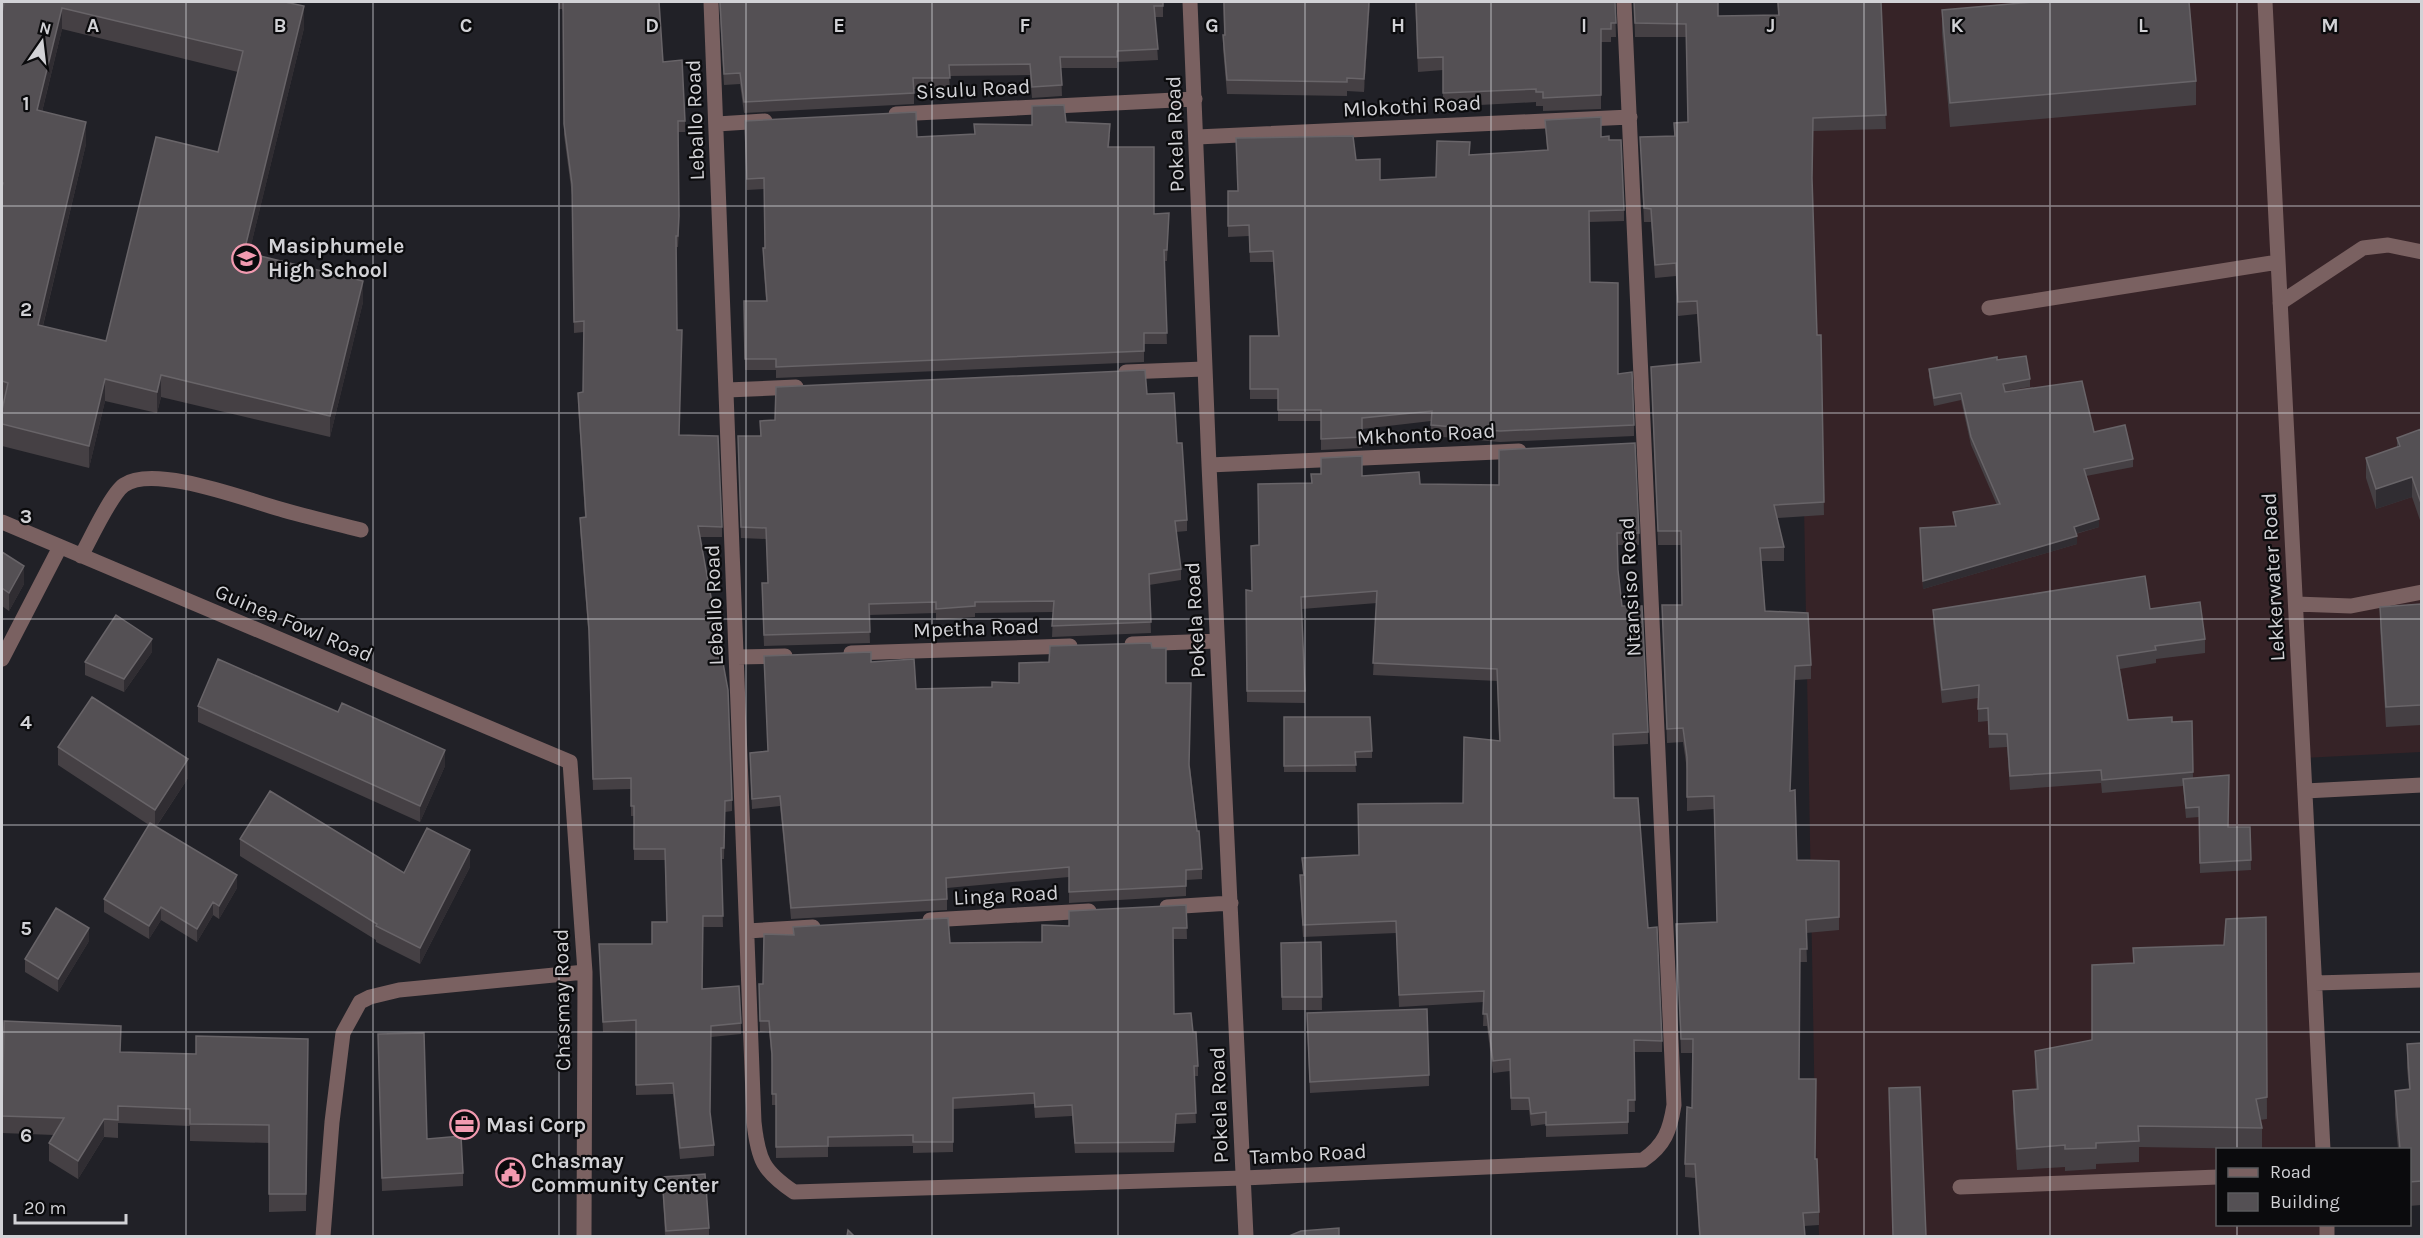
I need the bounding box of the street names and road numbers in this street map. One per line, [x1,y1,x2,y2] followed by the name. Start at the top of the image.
[681,59,709,181] street label: Leballo Road
[915,74,1031,104] street label: Sisulu Road
[1161,75,1189,193] street label: Pokela Road
[1342,90,1482,122] street label: Mlokothi Road
[1356,418,1496,450] street label: Mkhonto Road
[2257,492,2289,662] street label: Lekkerwater Road
[1614,517,1646,657] street label: Ntansiso Road
[700,544,728,666] street label: Leballo Road
[1180,561,1210,679] street label: Pokela Road
[212,579,376,667] street label: Guinea Fowl Road
[912,614,1040,642] street label: Mpetha Road
[953,880,1059,910] street label: Linga Road
[549,929,575,1071] street label: Chasmay Road
[1205,1046,1233,1164] street label: Pokela Road
[1249,1139,1367,1169] street label: Tambo Road

